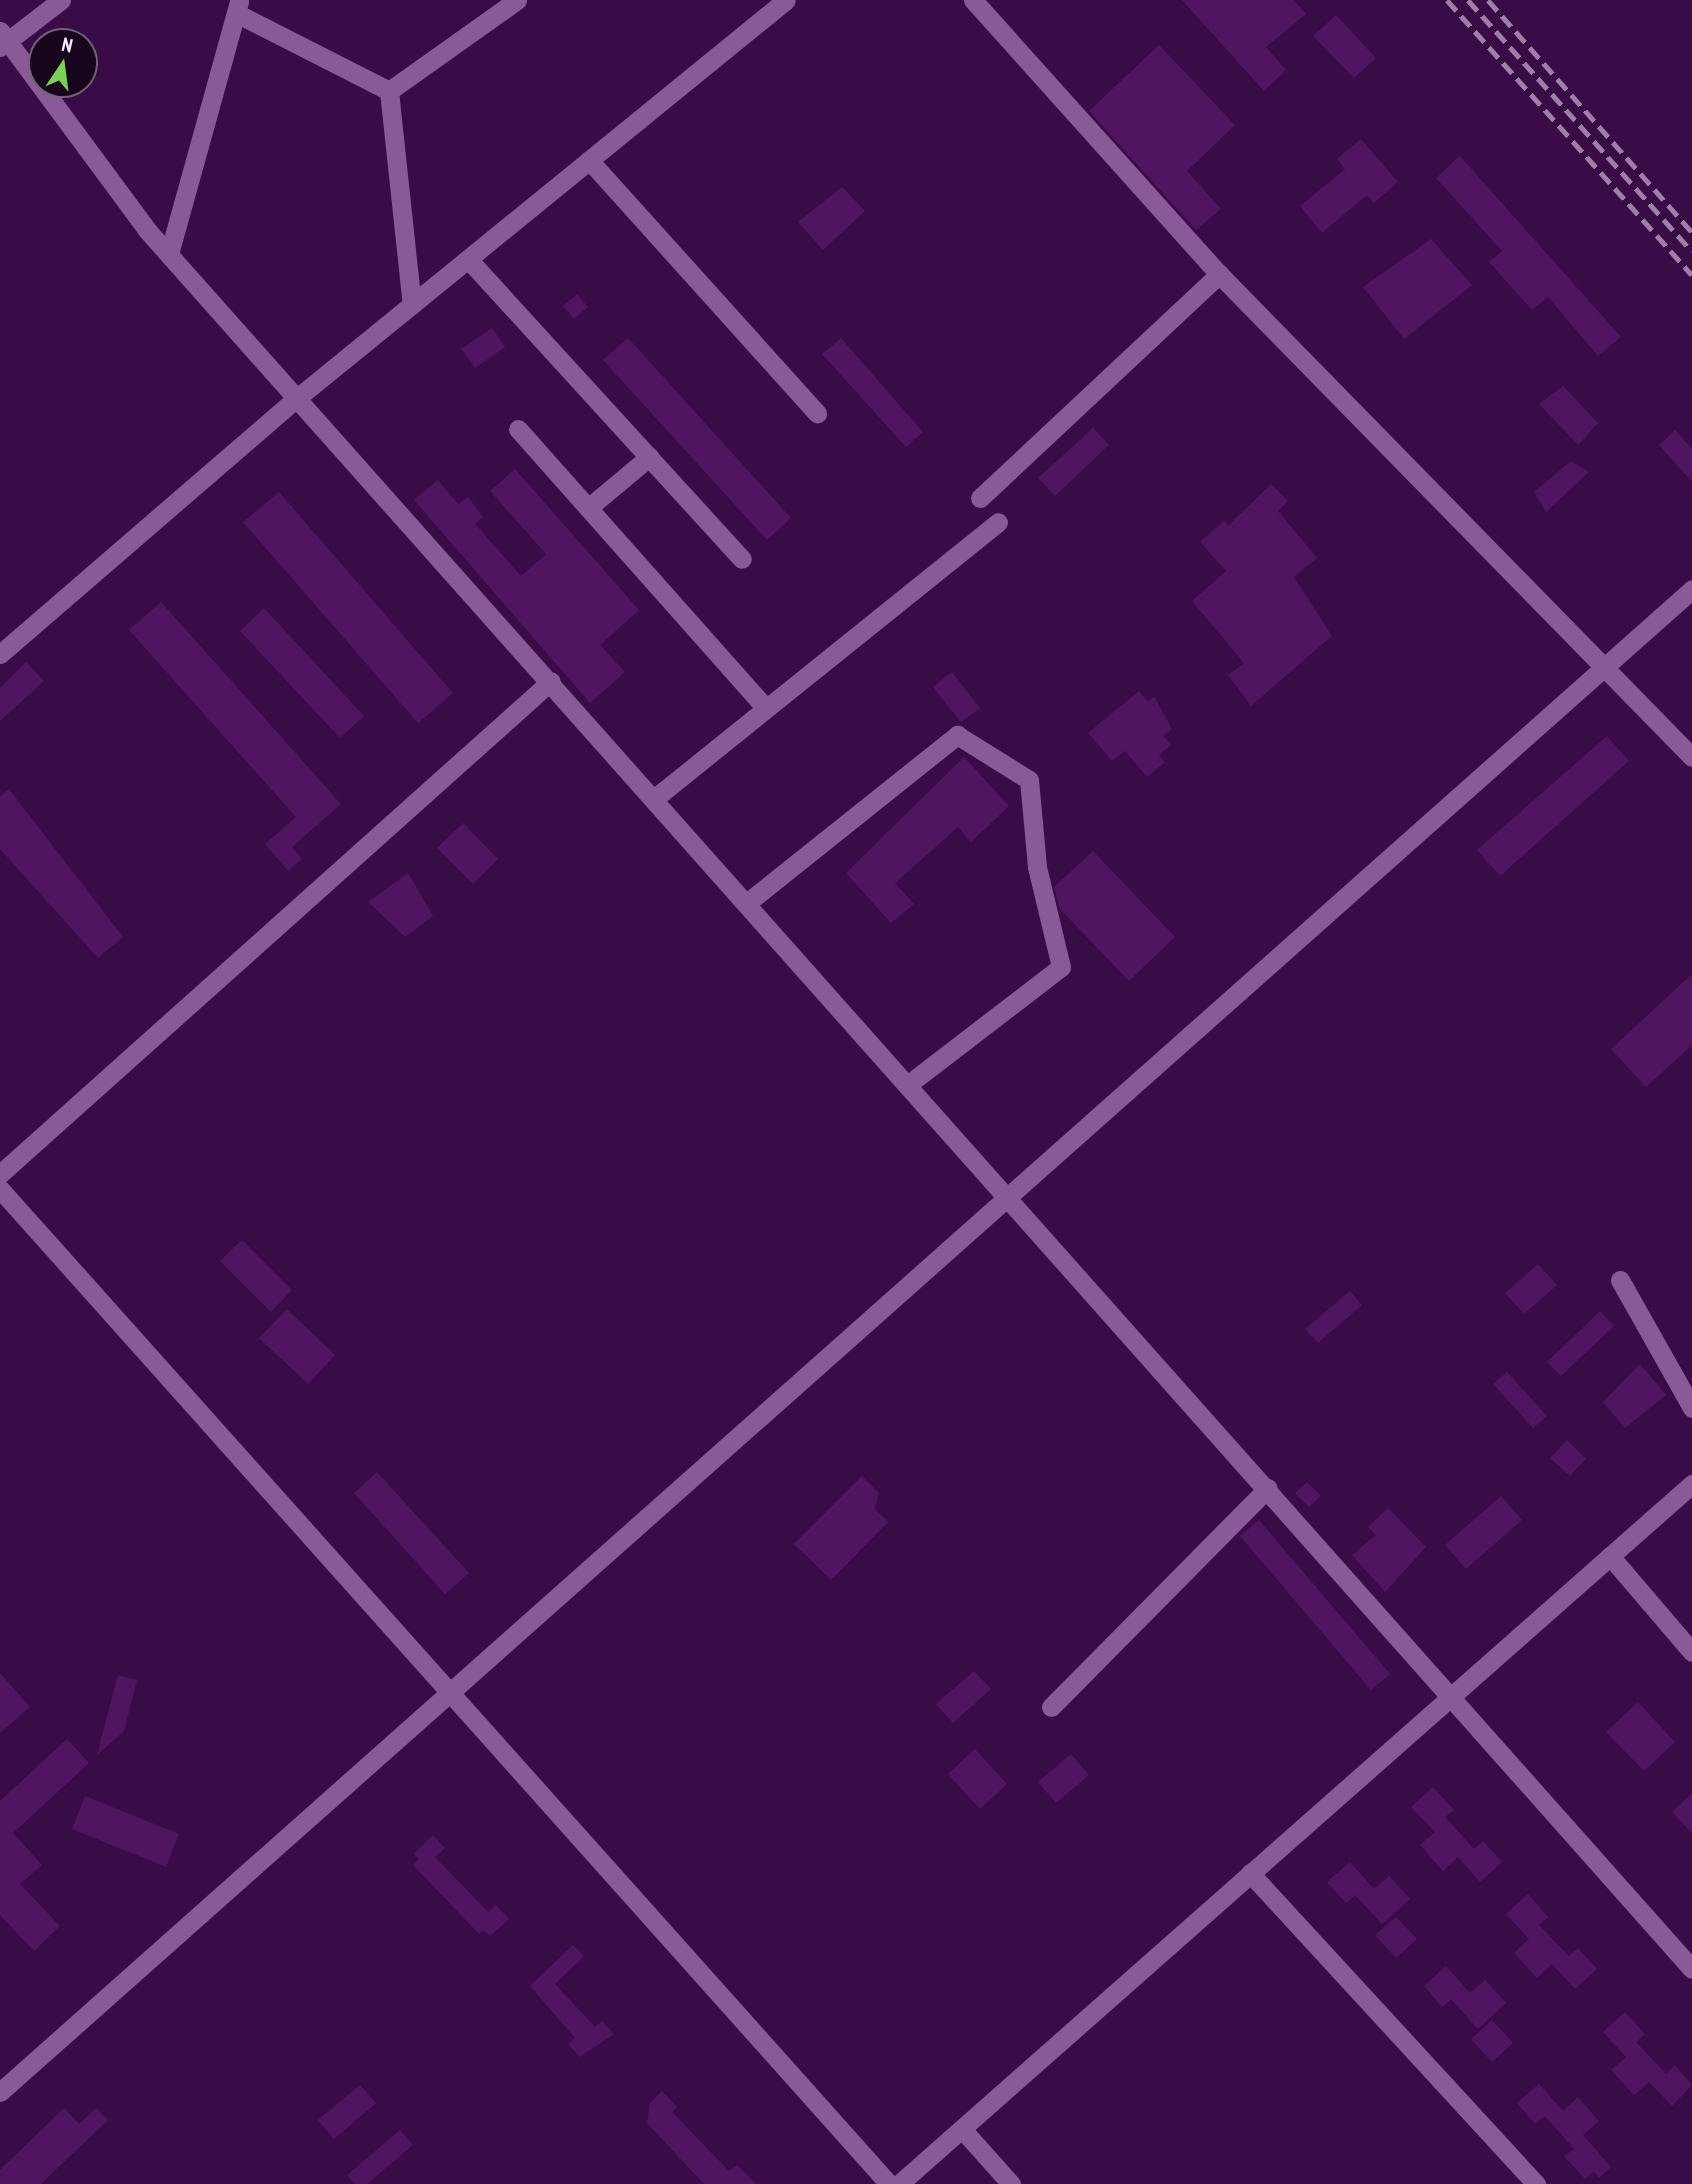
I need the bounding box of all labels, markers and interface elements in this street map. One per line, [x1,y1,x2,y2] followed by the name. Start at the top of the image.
[28,28,98,98] north arrow
[60,32,75,57] text: N

